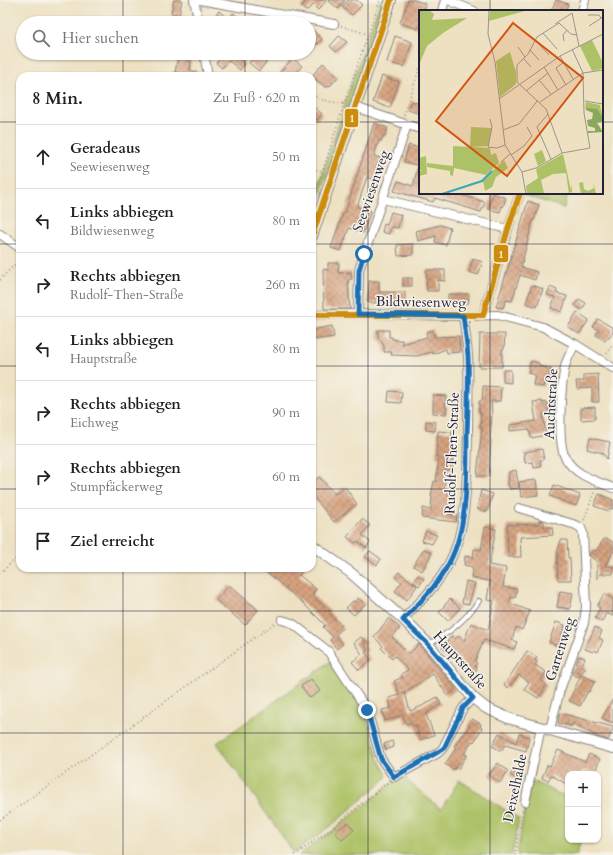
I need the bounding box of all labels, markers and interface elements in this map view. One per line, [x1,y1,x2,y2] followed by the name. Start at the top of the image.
[419,10,603,194] inset map
[16,16,316,60] search box
[30,27,52,49] icon: search
[62,28,139,48] text: Hier suchen
[32,87,83,110] text: 8 Min.
[213,89,300,107] text: Zu Fuß · 620 m
[344,108,359,128] line badge: 1
[349,111,355,126] text: 1
[70,138,140,158] text: Geradeaus
[32,146,54,168] icon: ahead
[348,147,394,235] street label: Seewiesenweg
[272,148,300,166] text: 50 m
[70,158,150,176] text: Seewiesenweg
[70,202,174,222] text: Links abbiegen
[32,210,54,232] icon: left
[272,212,300,230] text: 80 m
[70,222,154,240] text: Bildwiesenweg
[493,244,509,263] line badge: 1
[355,245,373,263] route start
[498,247,504,262] text: 1
[70,266,181,286] text: Rechts abbiegen
[32,274,54,296] icon: right
[266,276,300,294] text: 260 m
[70,286,184,304] text: Rudolf-Then-Straße
[376,292,467,312] street label: Bildwiesenweg
[70,330,174,350] text: Links abbiegen
[32,338,54,360] icon: left
[272,340,300,358] text: 80 m
[70,350,137,368] text: Hauptstraße
[540,368,562,440] street label: Auchtstraße
[440,392,464,514] street label: Rudolf-Then-Straße
[70,394,181,414] text: Rechts abbiegen
[32,402,54,424] icon: right
[272,404,300,422] text: 90 m
[70,414,118,432] text: Eichweg
[70,458,181,478] text: Rechts abbiegen
[32,466,54,488] icon: right
[272,468,300,486] text: 60 m
[70,478,163,496] text: Stumpfäckerweg
[32,530,54,552] icon: arrive
[70,531,154,551] text: Ziel erreicht
[541,614,579,684] street label: Gartenweg
[429,627,491,693] street label: Hauptstraße
[358,701,376,719] route end
[498,752,532,824] street label: Deixelhalde
[565,771,601,843] map controls
[565,771,601,807] button: +
[565,807,601,843] button: −

